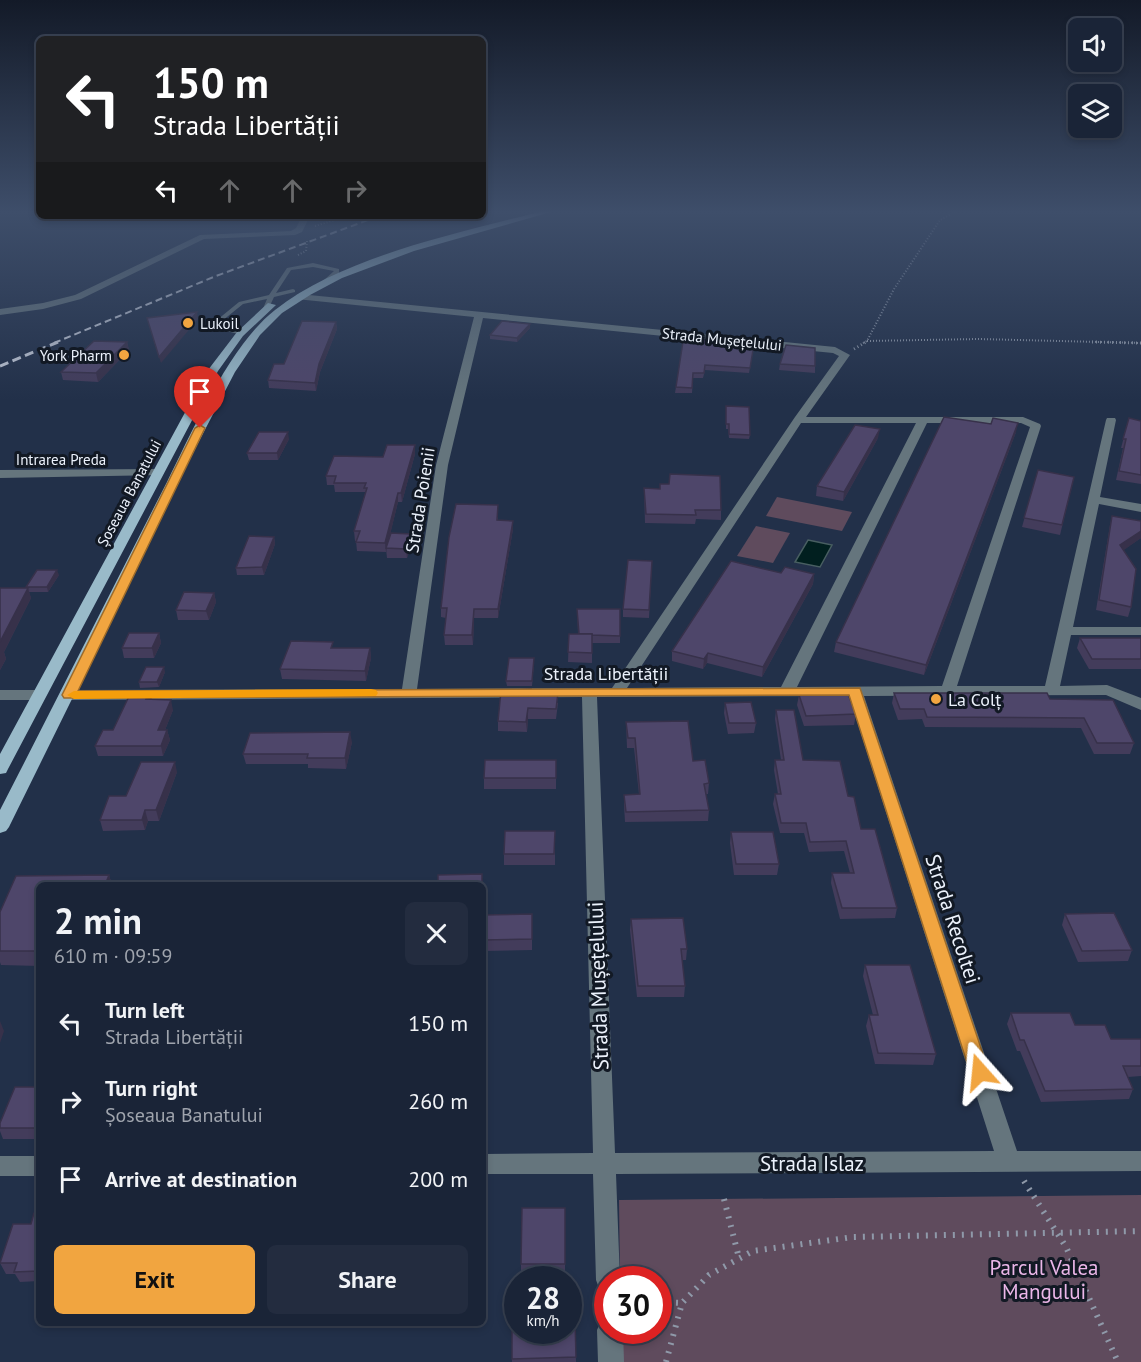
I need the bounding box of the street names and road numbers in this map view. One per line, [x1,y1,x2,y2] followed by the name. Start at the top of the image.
[661,323,783,355] street label: Strada Mușețelului
[93,436,165,550] street label: Șoseaua Banatului
[400,446,440,554] street label: Strada Poienii
[16,450,106,469] street label: Intrarea Preda
[544,662,668,685] street label: Strada Libertății
[919,851,987,987] street label: Strada Recoltei
[582,901,614,1071] street label: Strada Mușețelului
[760,1150,864,1177] street label: Strada Islaz

